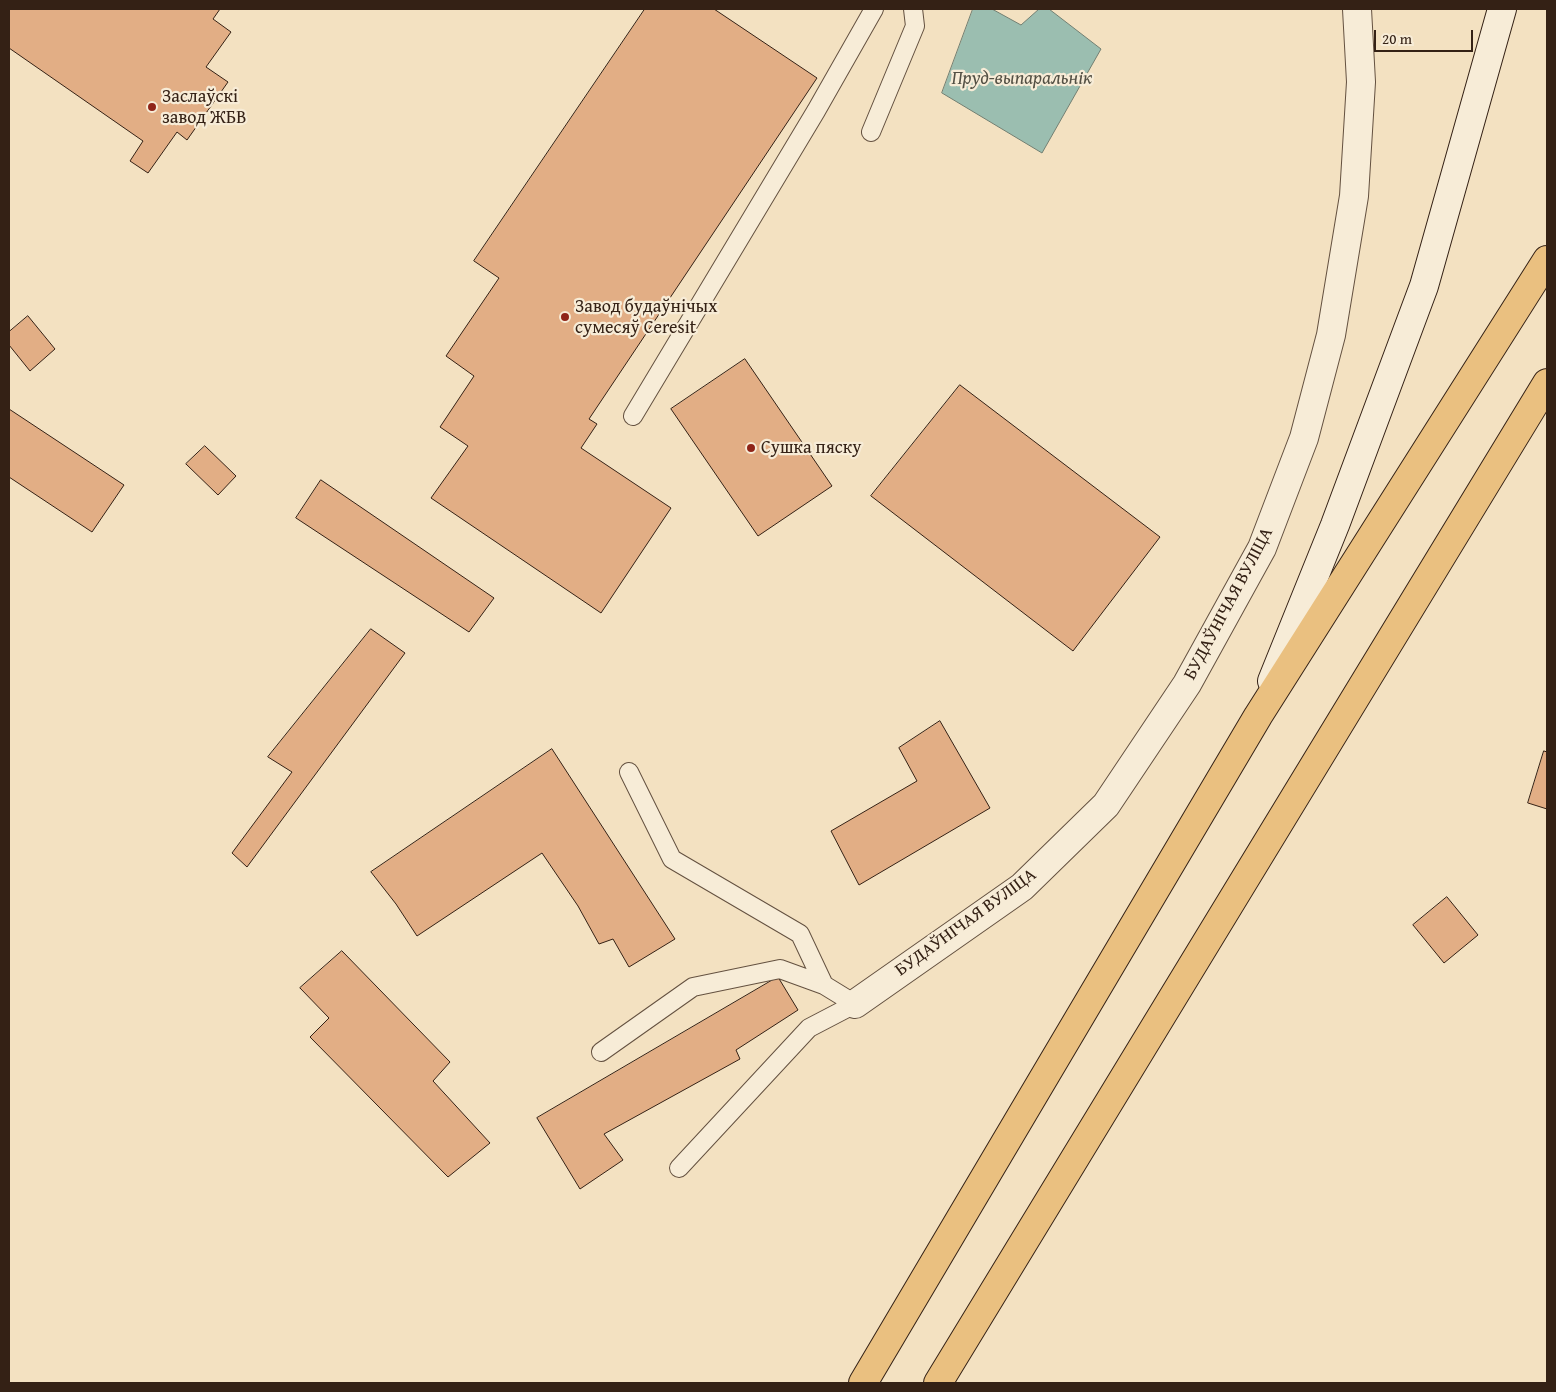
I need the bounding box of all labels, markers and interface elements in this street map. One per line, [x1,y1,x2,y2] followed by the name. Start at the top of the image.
[1376,20,1475,52] scale bar
[1382,28,1412,49] text: 20 m
[952,68,1092,90] water label: Пруд-выпаральнік
[162,86,246,128] place label: Заслаўскі завод ЖБВ
[146,101,158,113] marker: Заслаўскі завод ЖБВ
[575,296,717,338] place label: Завод будаўнічых сумесяў Ceresit
[559,311,571,323] marker: Завод будаўнічых сумесяў Ceresit
[761,437,861,459] place label: Сушка пяску
[745,442,757,454] marker: Сушка пяску
[1180,524,1278,684] street label: БУДАЎНІЧАЯ ВУЛІЦА
[891,865,1041,981] street label: БУДАЎНІЧАЯ ВУЛІЦА

